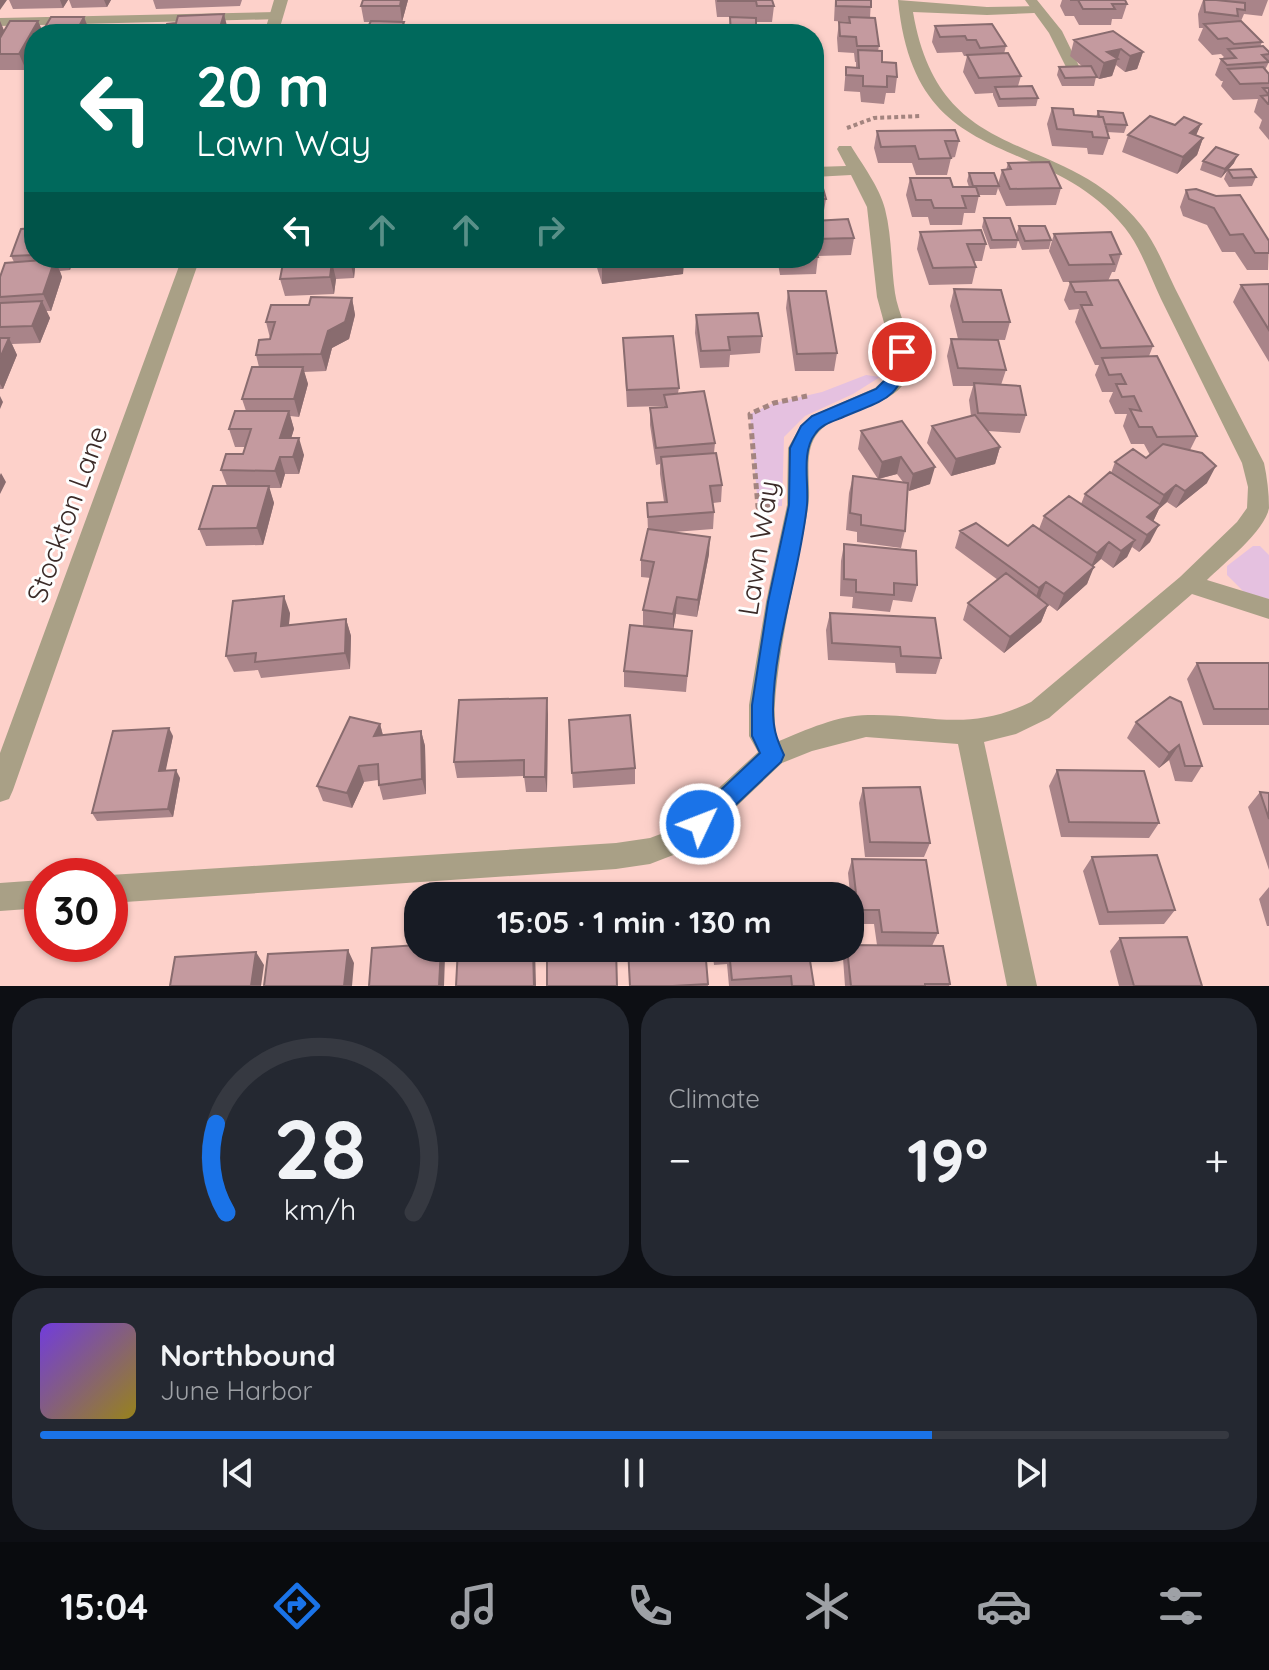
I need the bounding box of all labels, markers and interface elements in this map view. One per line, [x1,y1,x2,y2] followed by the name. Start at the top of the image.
[196,51,330,121] text: 20 m
[64,56,168,160] icon: left
[196,120,371,165] text: Lawn Way
[276,208,320,252] icon: left
[360,208,404,252] icon: ahead
[444,208,488,252] icon: ahead
[528,208,572,252] icon: right
[868,318,936,386] pin
[880,330,924,374] icon: arrive
[18,421,115,607] street label: Stockton Lane
[730,478,785,618] street label: Lawn Way
[658,782,742,866] position arrow
[24,858,128,962] speed limit sign: 30
[497,903,771,941] text: 15:05 · 1 min · 130 m
[669,1082,760,1115] text: Climate
[274,1096,367,1200] text: 28
[907,1122,988,1197] text: 19°
[669,1132,691,1187] text: −
[1204,1132,1229,1187] text: +
[284,1191,357,1227] text: km/h
[160,1336,336,1374] text: Northbound
[160,1374,312,1407] text: June Harbor
[216,1451,260,1495] icon: previous
[612,1451,656,1495] icon: pause
[1009,1451,1053,1495] icon: next
[269,1578,325,1634] icon: directions
[446,1578,502,1634] icon: music
[622,1578,678,1634] icon: phone
[799,1578,855,1634] icon: climate
[976,1578,1032,1634] icon: car
[1153,1578,1209,1634] icon: filters
[60,1584,148,1629] text: 15:04

